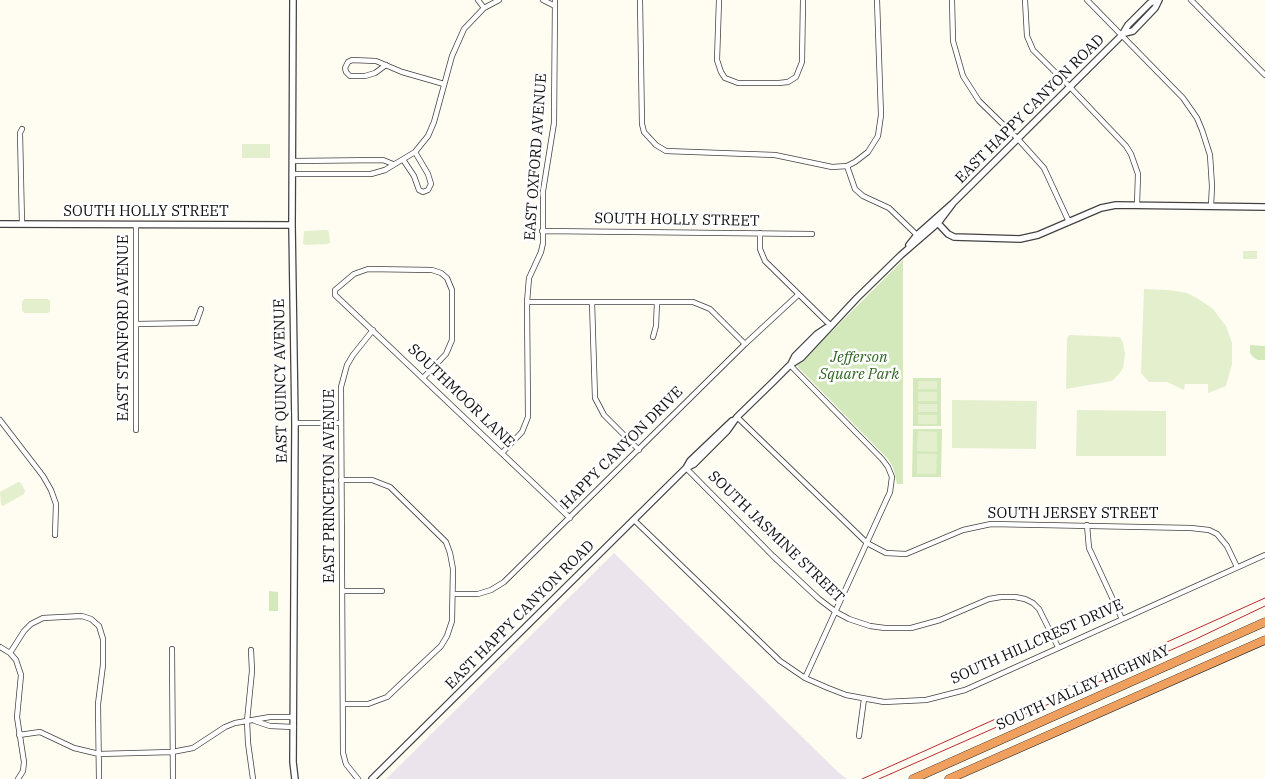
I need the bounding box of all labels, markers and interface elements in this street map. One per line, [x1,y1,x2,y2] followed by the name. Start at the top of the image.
[952,31,1108,187] street label: EAST HAPPY CANYON ROAD
[521,73,551,241] street label: EAST OXFORD AVENUE
[63,203,229,221] street label: SOUTH HOLLY STREET
[594,210,760,230] street label: SOUTH HOLLY STREET
[115,235,133,421] street label: EAST STANFORD AVENUE
[271,299,291,463] street label: EAST QUINCY AVENUE
[404,341,518,451] street label: SOUTHMOOR LANE
[819,349,899,384] park label: Jefferson Square Park
[557,383,687,513] street label: HAPPY CANYON DRIVE
[321,389,339,583] street label: EAST PRINCETON AVENUE
[704,467,848,607] street label: SOUTH JASMINE STREET
[988,505,1158,523] street label: SOUTH JERSEY STREET
[442,537,598,693] street label: EAST HAPPY CANYON ROAD
[948,596,1126,688] street label: SOUTH HILLCREST DRIVE
[994,642,1172,734] street label: SOUTH VALLEY HIGHWAY

